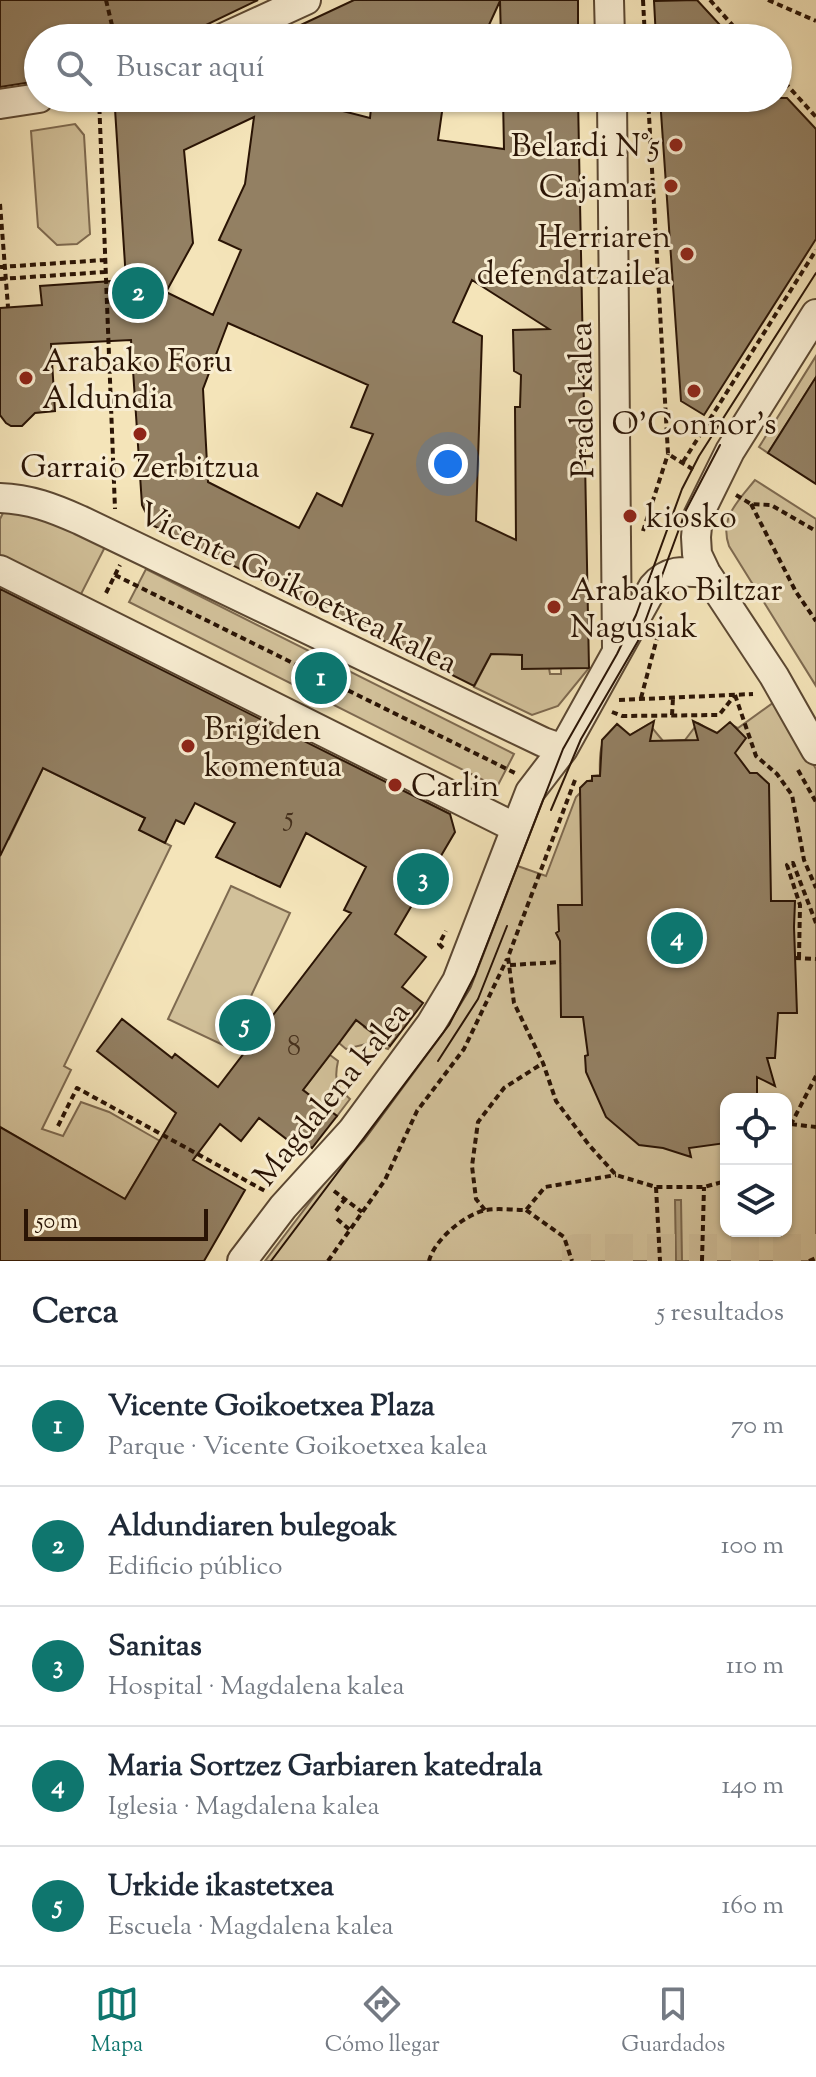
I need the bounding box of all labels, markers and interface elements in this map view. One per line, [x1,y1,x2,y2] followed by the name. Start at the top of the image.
[24,24,792,112] search box
[52,46,96,90] icon: search
[116,47,264,90] text: Buscar aquí
[511,125,660,171] place label: Belardi N°5
[667,136,685,154] marker: Belardi N°5
[539,166,655,212] place label: Cajamar
[662,177,680,195] marker: Cajamar
[477,216,671,299] place label: Herriaren defendatzailea
[678,245,696,263] marker: Herriaren defendatzailea
[112,263,164,323] pin: 2
[560,321,608,479] street label: Prado kalea
[42,340,232,423] place label: Arabako Foru Aldundia
[17,369,35,387] marker: Arabako Foru Aldundia
[685,382,703,400] marker: O'Connor's
[611,403,777,449] place label: O'Connor's
[131,425,149,443] marker: Garraio Zerbitzua
[428,444,468,484] your location
[20,446,260,492] place label: Garraio Zerbitzua
[129,492,465,687] street label: Vicente Goikoetxea kalea
[646,496,737,542] place label: kiosko
[621,507,639,525] marker: kiosko
[570,569,782,652] place label: Arabako Biltzar Nagusiak
[545,598,563,616] marker: Arabako Biltzar Nagusiak
[295,648,347,708] pin: 1
[204,708,342,791] place label: Brigiden komentua
[179,737,197,755] marker: Brigiden komentua
[411,765,500,811] place label: Carlin
[386,776,404,794] marker: Carlin
[282,798,294,838] house number: 5
[397,849,449,909] pin: 3
[651,908,703,968] pin: 4
[244,992,423,1197] street label: Magdalena kalea
[219,995,271,1055] pin: 5
[287,1028,301,1068] house number: 8
[720,1093,792,1237] map controls
[720,1093,792,1165] button: locate
[720,1165,792,1237] button: layers
[24,1205,208,1241] scale bar
[36,1207,78,1239] text: 50 m
[32,1289,118,1338] text: Cerca
[656,1295,784,1332] text: 5 resultados
[108,1386,435,1429] text: Vicente Goikoetxea Plaza
[54,1408,62,1445] text: 1
[731,1408,784,1445] text: 70 m
[108,1429,487,1466] text: Parque · Vicente Goikoetxea kalea
[108,1506,397,1549] text: Aldundiaren bulegoak
[52,1528,64,1565] text: 2
[721,1528,784,1565] text: 100 m
[108,1549,282,1586] text: Edificio público
[108,1626,202,1669] text: Sanitas
[53,1648,63,1685] text: 3
[726,1648,784,1685] text: 110 m
[108,1669,404,1706] text: Hospital · Magdalena kalea
[108,1746,542,1789] text: Maria Sortzez Garbiaren katedrala
[51,1768,65,1805] text: 4
[721,1768,784,1805] text: 140 m
[108,1789,380,1826] text: Iglesia · Magdalena kalea
[108,1866,334,1909] text: Urkide ikastetxea
[54,1888,62,1925] text: 5
[721,1888,784,1925] text: 160 m
[108,1909,394,1946] text: Escuela · Magdalena kalea
[91,1982,143,2062] tab: Mapa
[325,1982,440,2062] tab: Cómo llegar
[621,1982,725,2062] tab: Guardados

